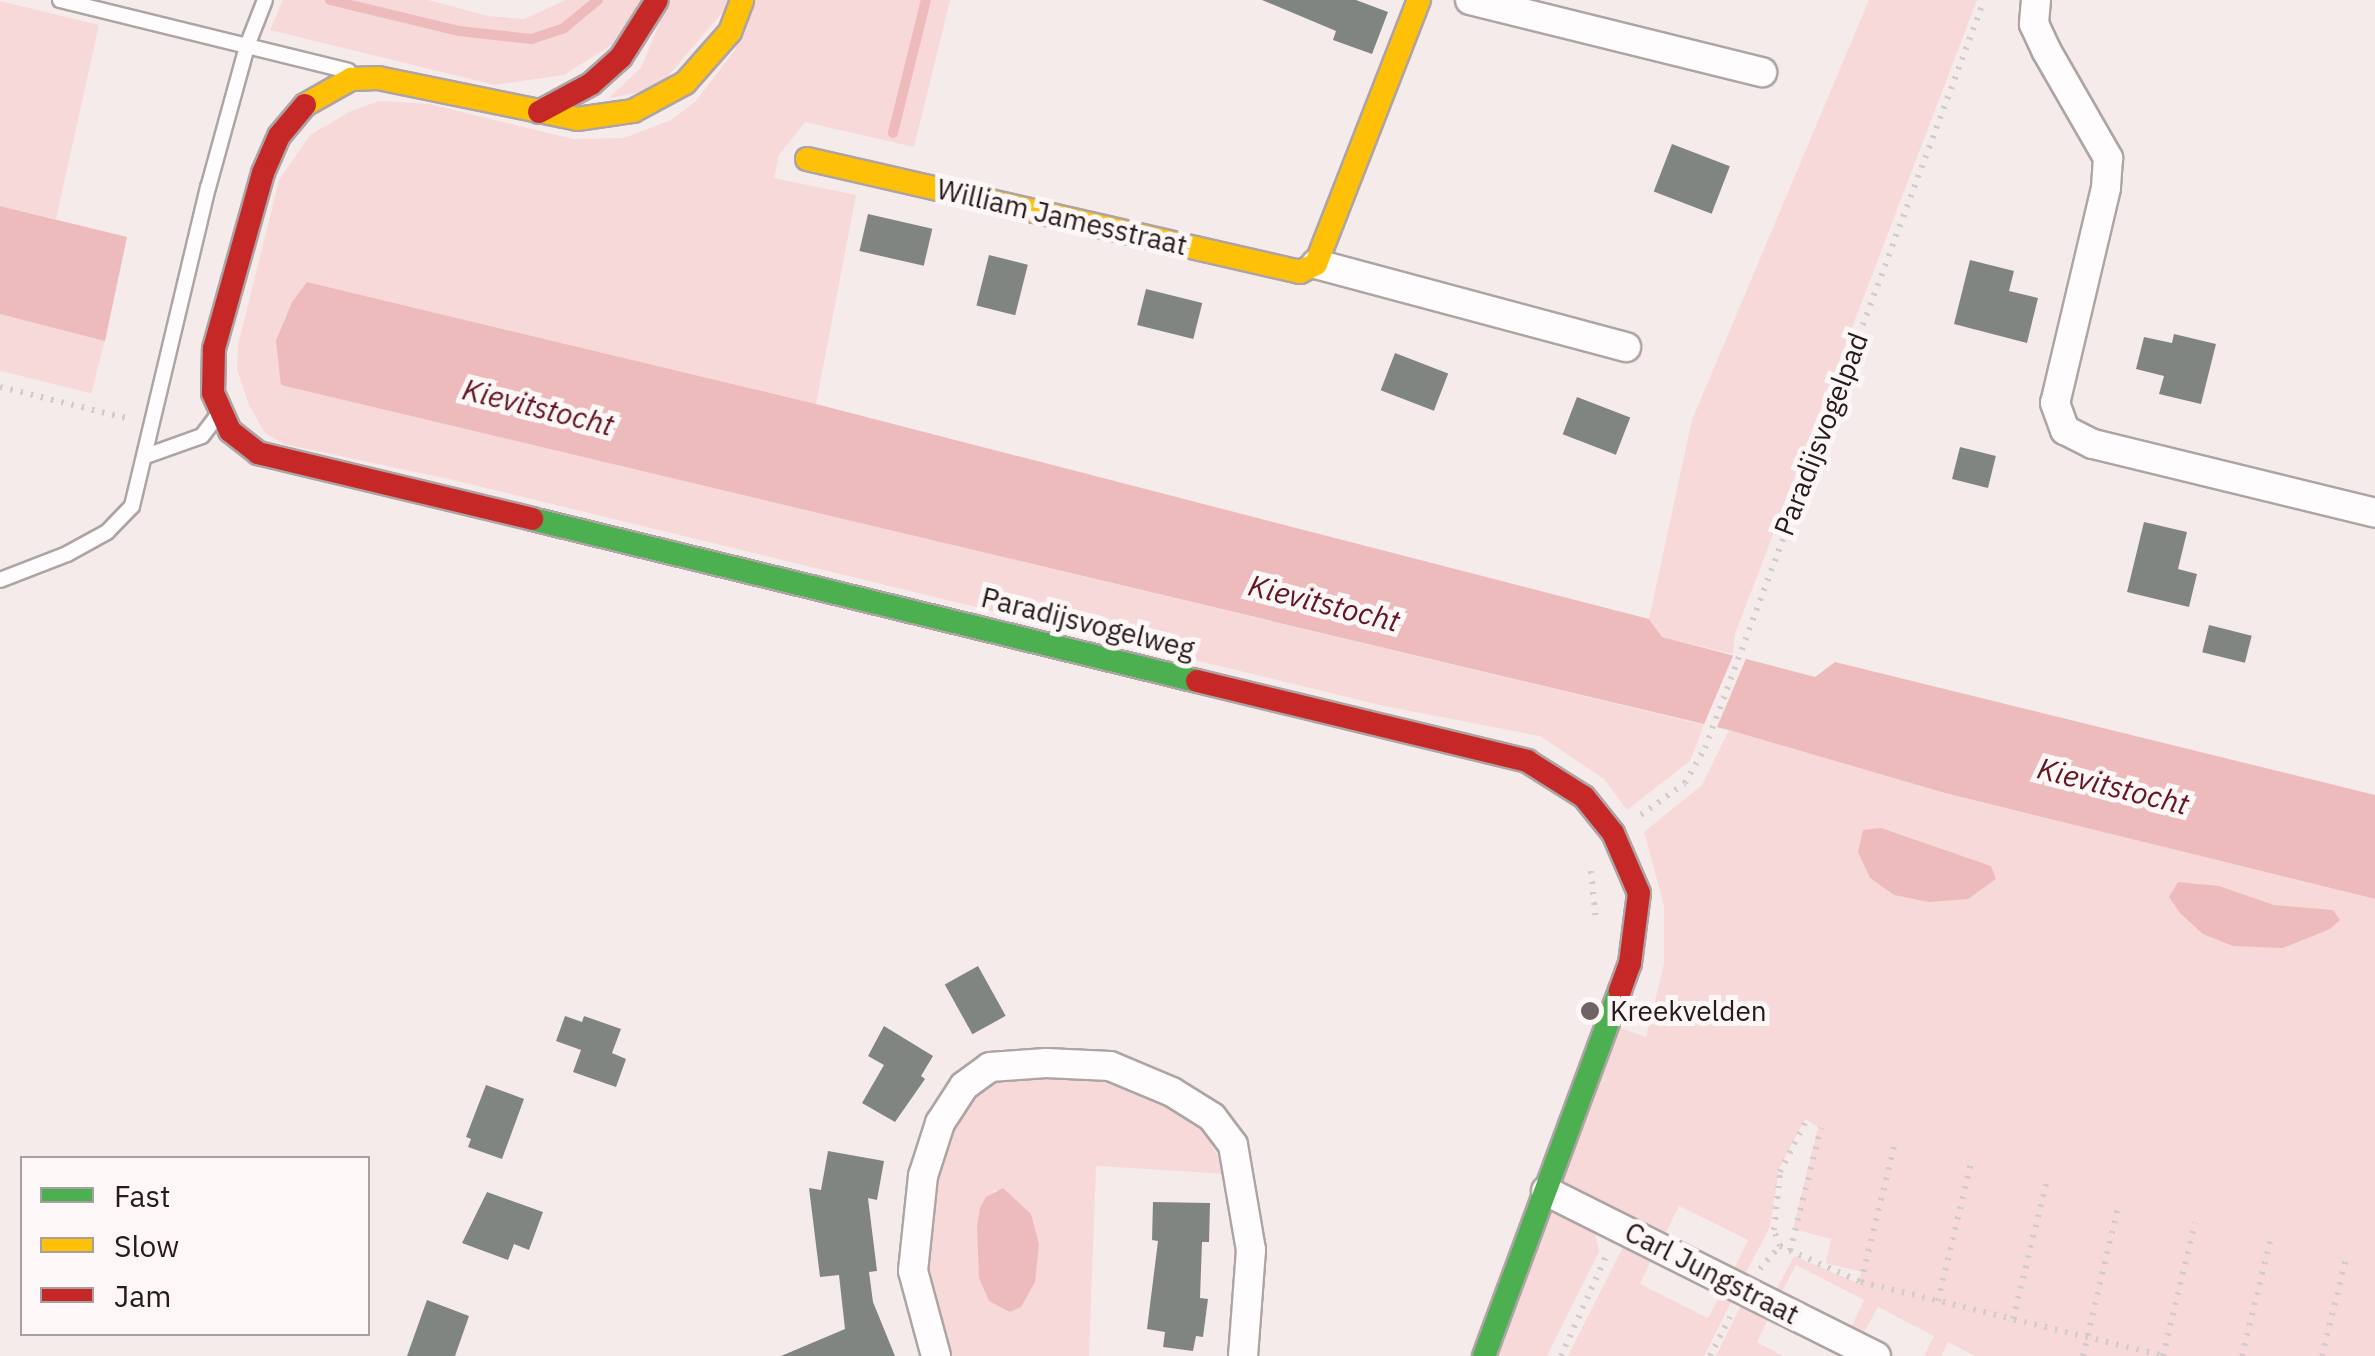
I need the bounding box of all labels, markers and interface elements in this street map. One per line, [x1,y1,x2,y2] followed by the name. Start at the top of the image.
[934,172,1190,262] street label: William Jamesstraat
[1767,328,1875,540] street label: Paradijsvogelpad
[459,371,617,443] water label: Kievitstocht
[1245,567,1403,639] water label: Kievitstocht
[978,580,1198,666] street label: Paradijsvogelweg
[2034,750,2192,822] water label: Kievitstocht
[1610,994,1767,1028] place label: Kreekvelden
[1579,1000,1601,1022] marker: Kreekvelden
[20,1156,370,1336] legend
[114,1176,171,1215] text: Fast
[1619,1215,1805,1331] street label: Carl Jungstraat
[114,1226,179,1265] text: Slow
[114,1276,172,1315] text: Jam

